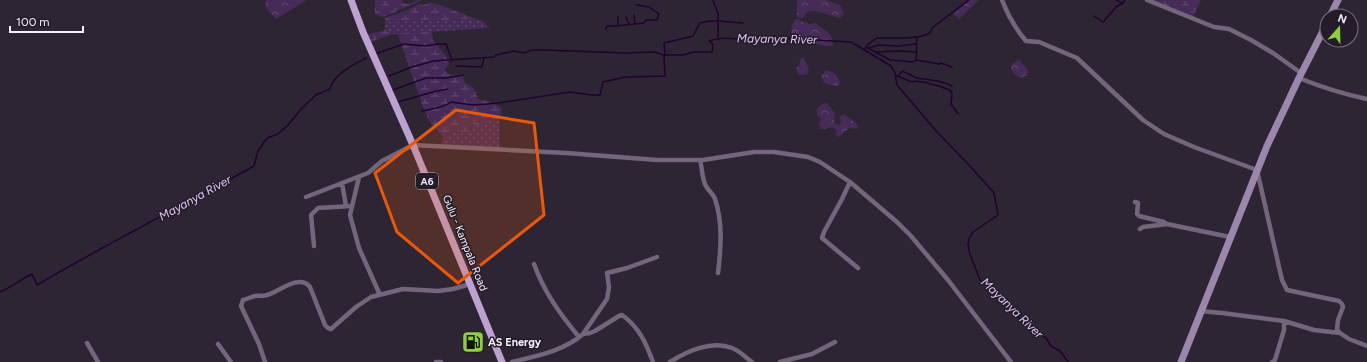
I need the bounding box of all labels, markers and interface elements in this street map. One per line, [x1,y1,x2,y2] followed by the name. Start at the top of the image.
[10,8,83,34] scale bar
[1319,8,1359,48] north arrow
[1336,12,1348,27] text: N
[16,15,50,29] text: 100 m
[737,31,818,47] water label: Mayanya River
[157,172,234,224] water label: Mayanya River
[416,173,438,189] road number: A6
[440,193,490,293] street label: Gulu - Kampala Road
[978,275,1046,342] water label: Mayanya River
[460,329,486,355] fuel station icon: AS Energy
[488,336,542,349] place label: AS Energy

